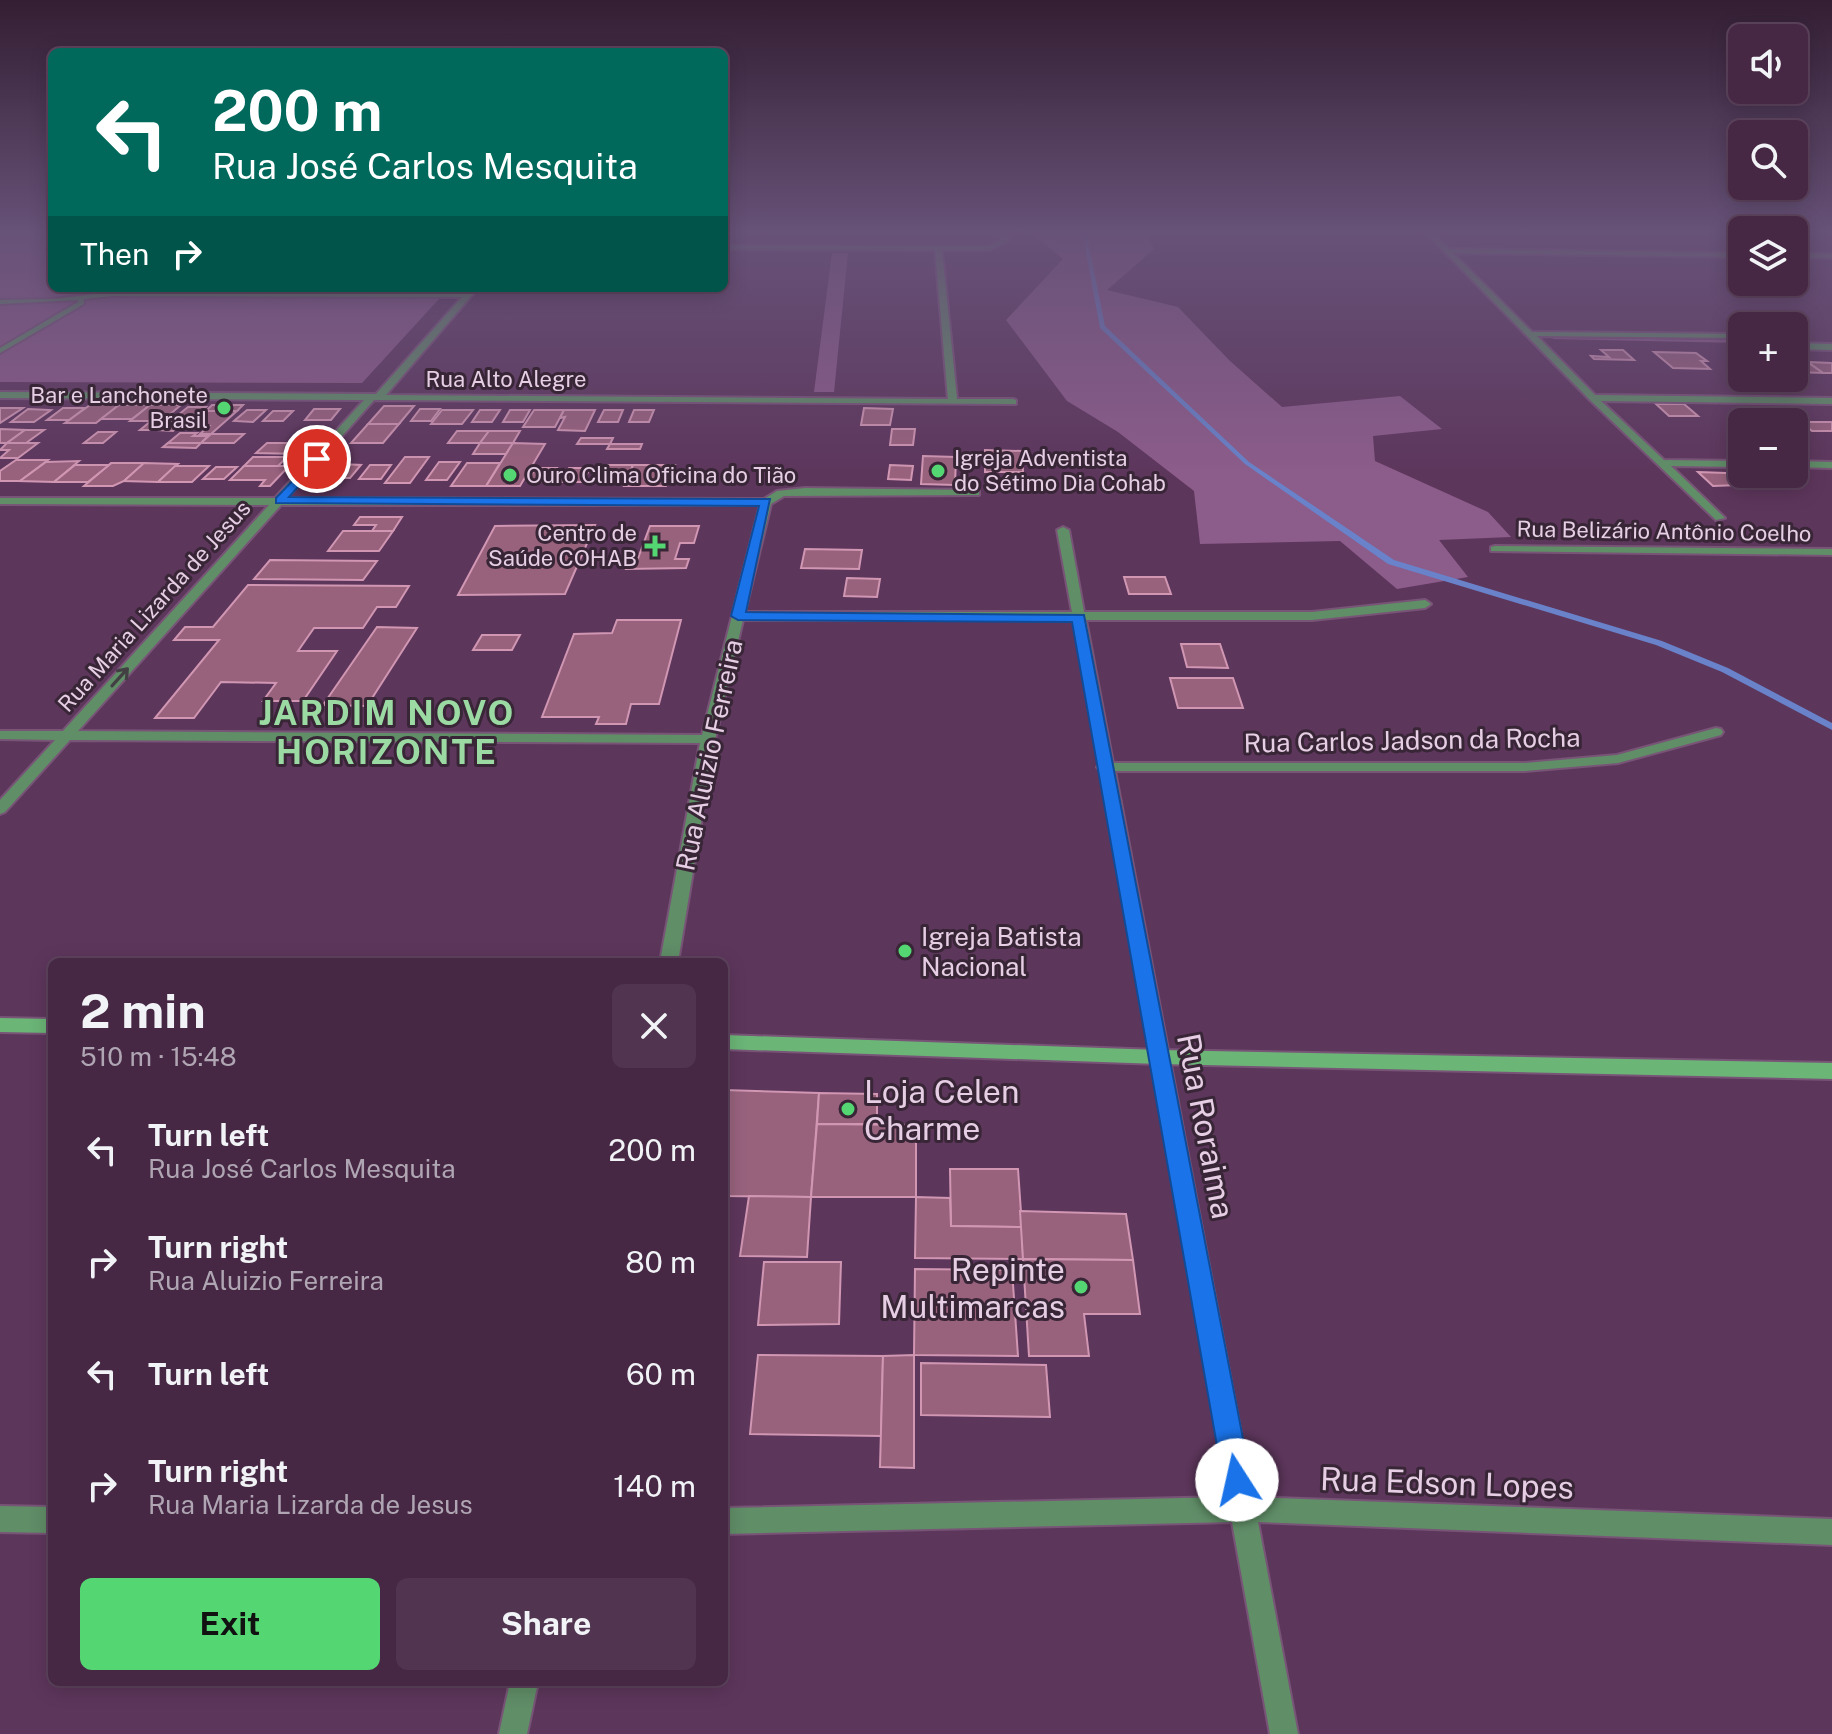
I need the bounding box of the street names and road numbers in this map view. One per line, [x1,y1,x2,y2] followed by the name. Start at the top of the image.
[425,366,587,392] street label: Rua Alto Alegre
[52,495,256,717] street label: Rua Maria Lizarda de Jesus
[1516,515,1812,547] street label: Rua Belizário Antônio Coelho
[669,636,749,874] street label: Rua Aluizio Ferreira
[1243,722,1581,758] street label: Rua Carlos Jadson da Rocha
[1170,1030,1242,1222] street label: Rua Roraima
[1319,1460,1575,1506] street label: Rua Edson Lopes

